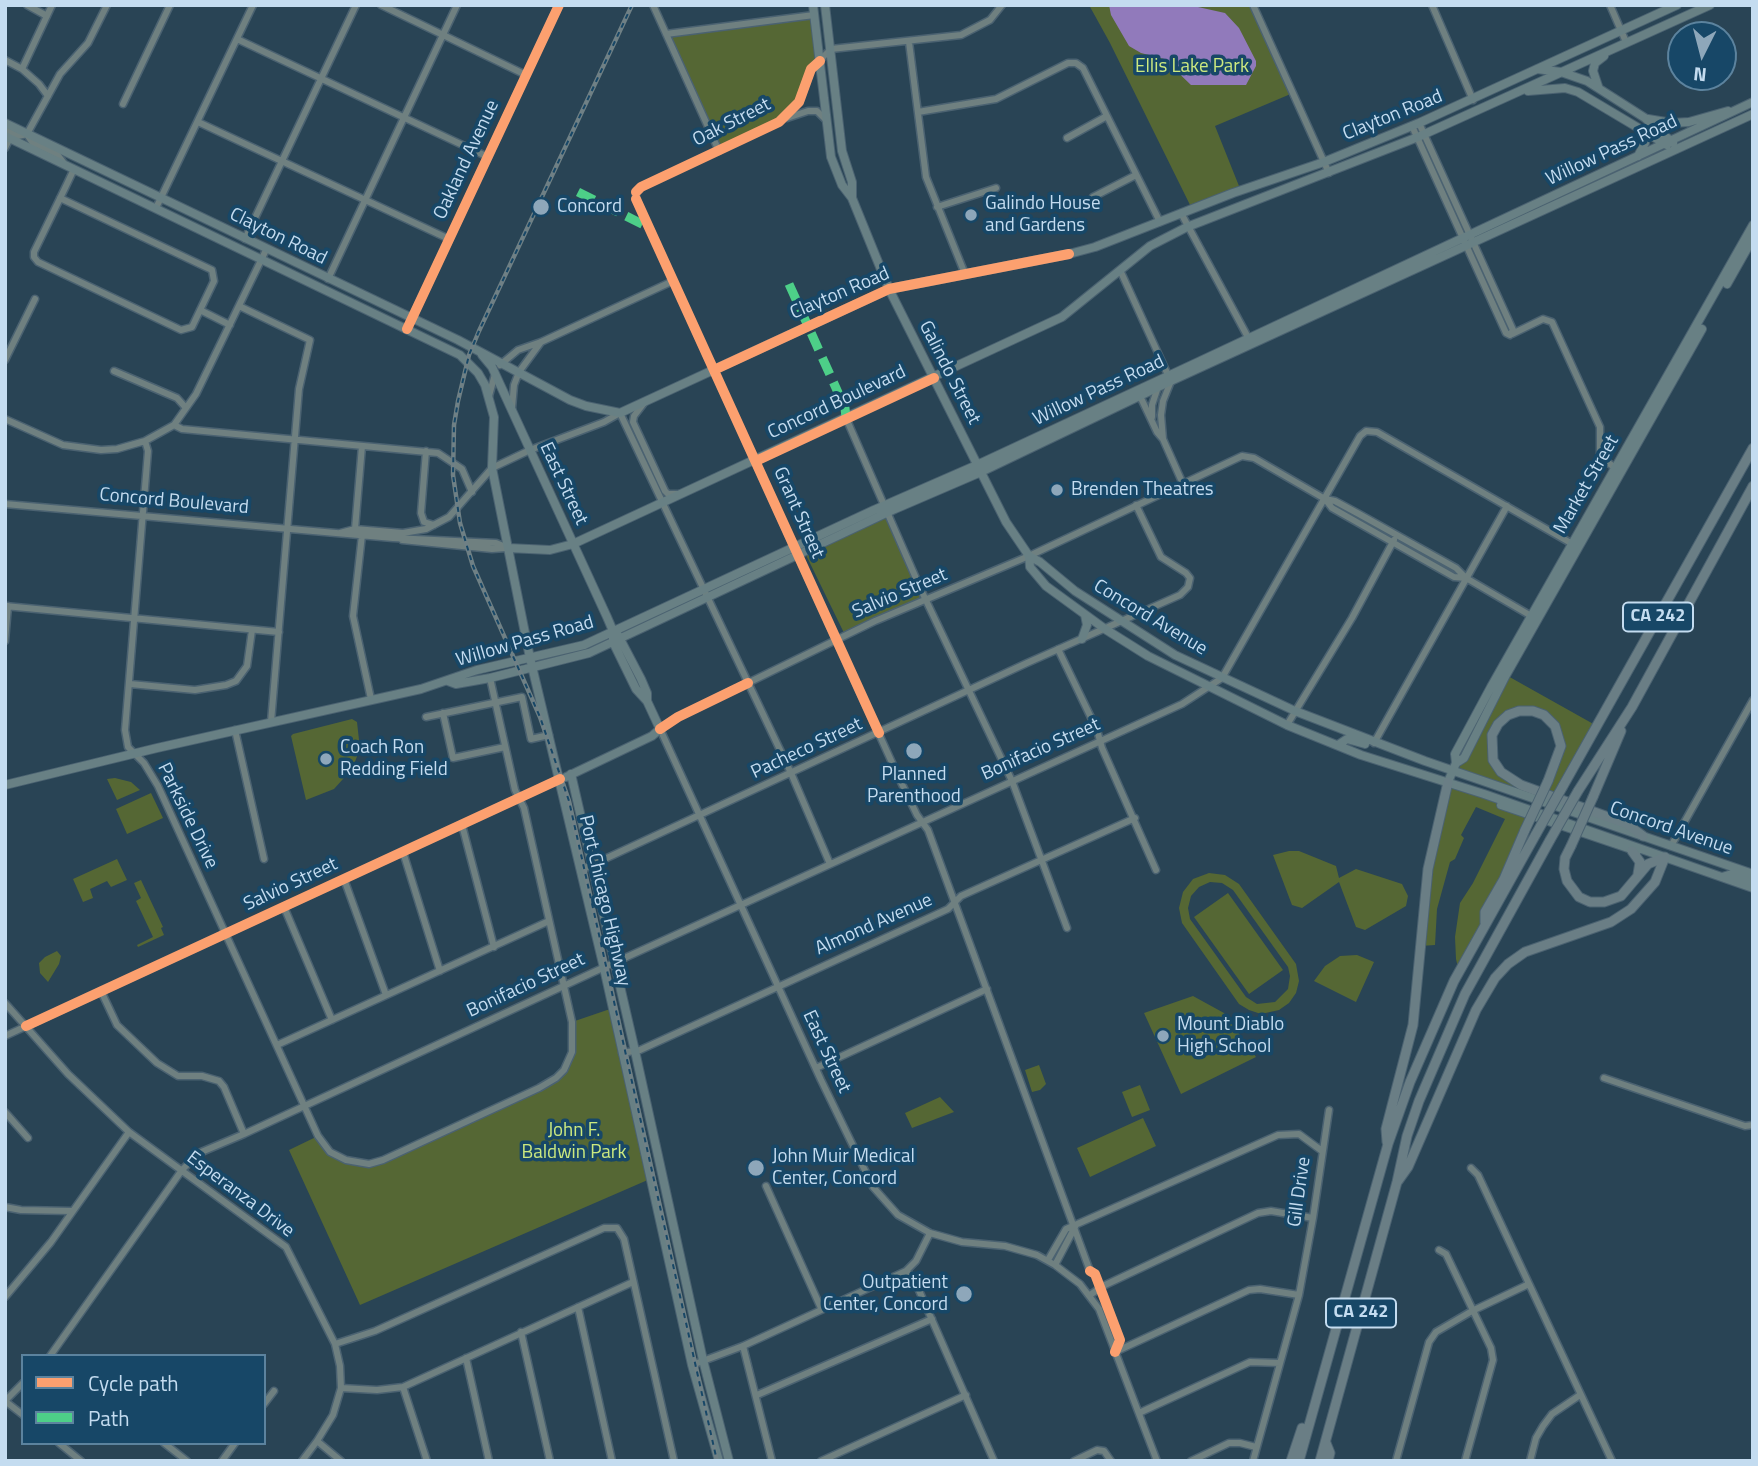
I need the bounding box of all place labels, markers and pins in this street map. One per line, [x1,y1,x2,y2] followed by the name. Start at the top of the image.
[985,193,1101,237] place label: Galindo House and Gardens
[557,196,622,218] place label: Concord
[531,197,551,217] marker: Concord
[963,207,979,223] marker: Galindo House and Gardens
[1071,479,1214,501] place label: Brenden Theatres
[1049,482,1065,498] marker: Brenden Theatres
[340,737,448,781] place label: Coach Ron Redding Field
[904,741,924,761] marker: Planned Parenthood
[318,751,334,767] marker: Coach Ron Redding Field
[867,764,961,808] place label: Planned Parenthood
[1177,1014,1284,1058] place label: Mount Diablo High School
[1155,1028,1171,1044] marker: Mount Diablo High School
[772,1146,915,1190] place label: John Muir Medical Center, Concord
[746,1158,766,1178] marker: John Muir Medical Center, Concord
[823,1272,948,1316] place label: Outpatient Center, Concord
[954,1284,974,1304] marker: Outpatient Center, Concord

